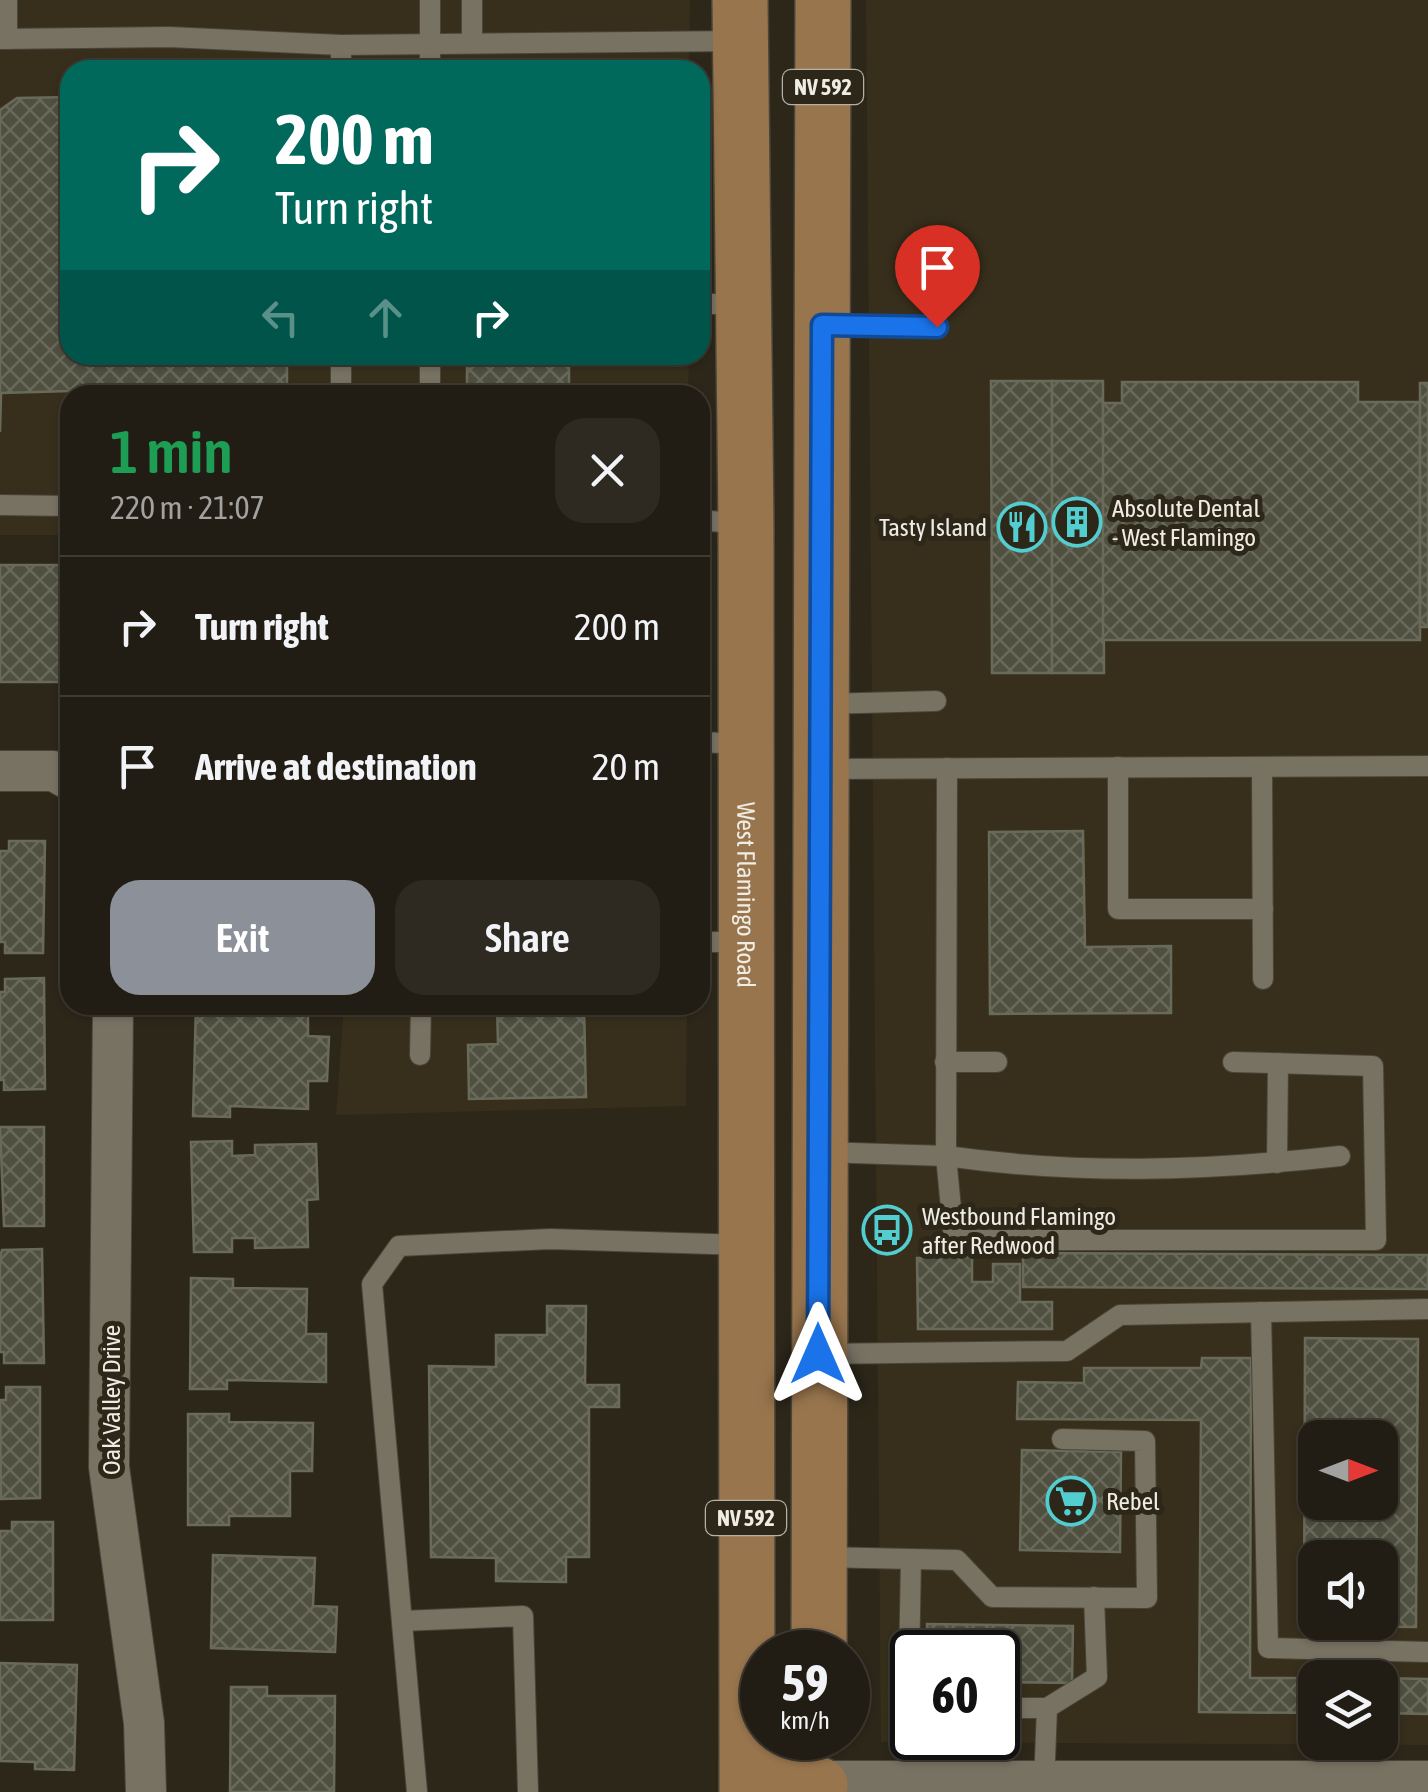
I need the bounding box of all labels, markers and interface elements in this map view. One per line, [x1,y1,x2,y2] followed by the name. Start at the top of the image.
[783,70,863,104] road number: NV 592
[275,99,434,179] text: 200 m
[110,100,240,230] icon: right
[275,182,433,234] text: Turn right
[895,225,980,328] pin
[910,240,965,295] icon: arrive
[253,290,308,345] icon: left
[358,290,413,345] icon: ahead
[463,290,518,345] icon: right
[110,417,233,486] text: 1 min
[555,418,660,523] button: close
[110,489,265,526] text: 220 m · 21:07
[1112,494,1260,551] place label: Absolute Dental - West Flamingo
[1051,496,1103,548] building icon: Absolute Dental - West Flamingo
[996,501,1048,553] restaurant icon: Tasty Island
[879,513,987,541] place label: Tasty Island
[110,599,165,654] icon: right
[195,605,329,648] text: Turn right
[574,605,660,648] text: 200 m
[110,739,165,794] icon: arrive
[195,745,477,788] text: Arrive at destination
[592,745,660,788] text: 20 m
[732,802,760,988] street label: West Flamingo Road
[110,880,375,995] button: Exit
[395,880,660,995] button: Share
[922,1202,1116,1259] place label: Westbound Flamingo after Redwood
[861,1204,913,1256] bus stop icon: Westbound Flamingo after Redwood
[766,1302,870,1406] position arrow
[97,1325,125,1475] street label: Oak Valley Drive
[1298,1420,1398,1520] north arrow
[1298,1420,1398,1760] map controls
[1045,1475,1097,1527] supermarket icon: Rebel
[1106,1487,1160,1515] place label: Rebel
[706,1501,786,1535] road number: NV 592
[1298,1540,1398,1640] button: sound
[890,1630,1020,1760] speed limit sign: 60
[781,1654,828,1712] text: 59
[1298,1660,1398,1760] button: layers
[780,1706,830,1734] text: km/h

